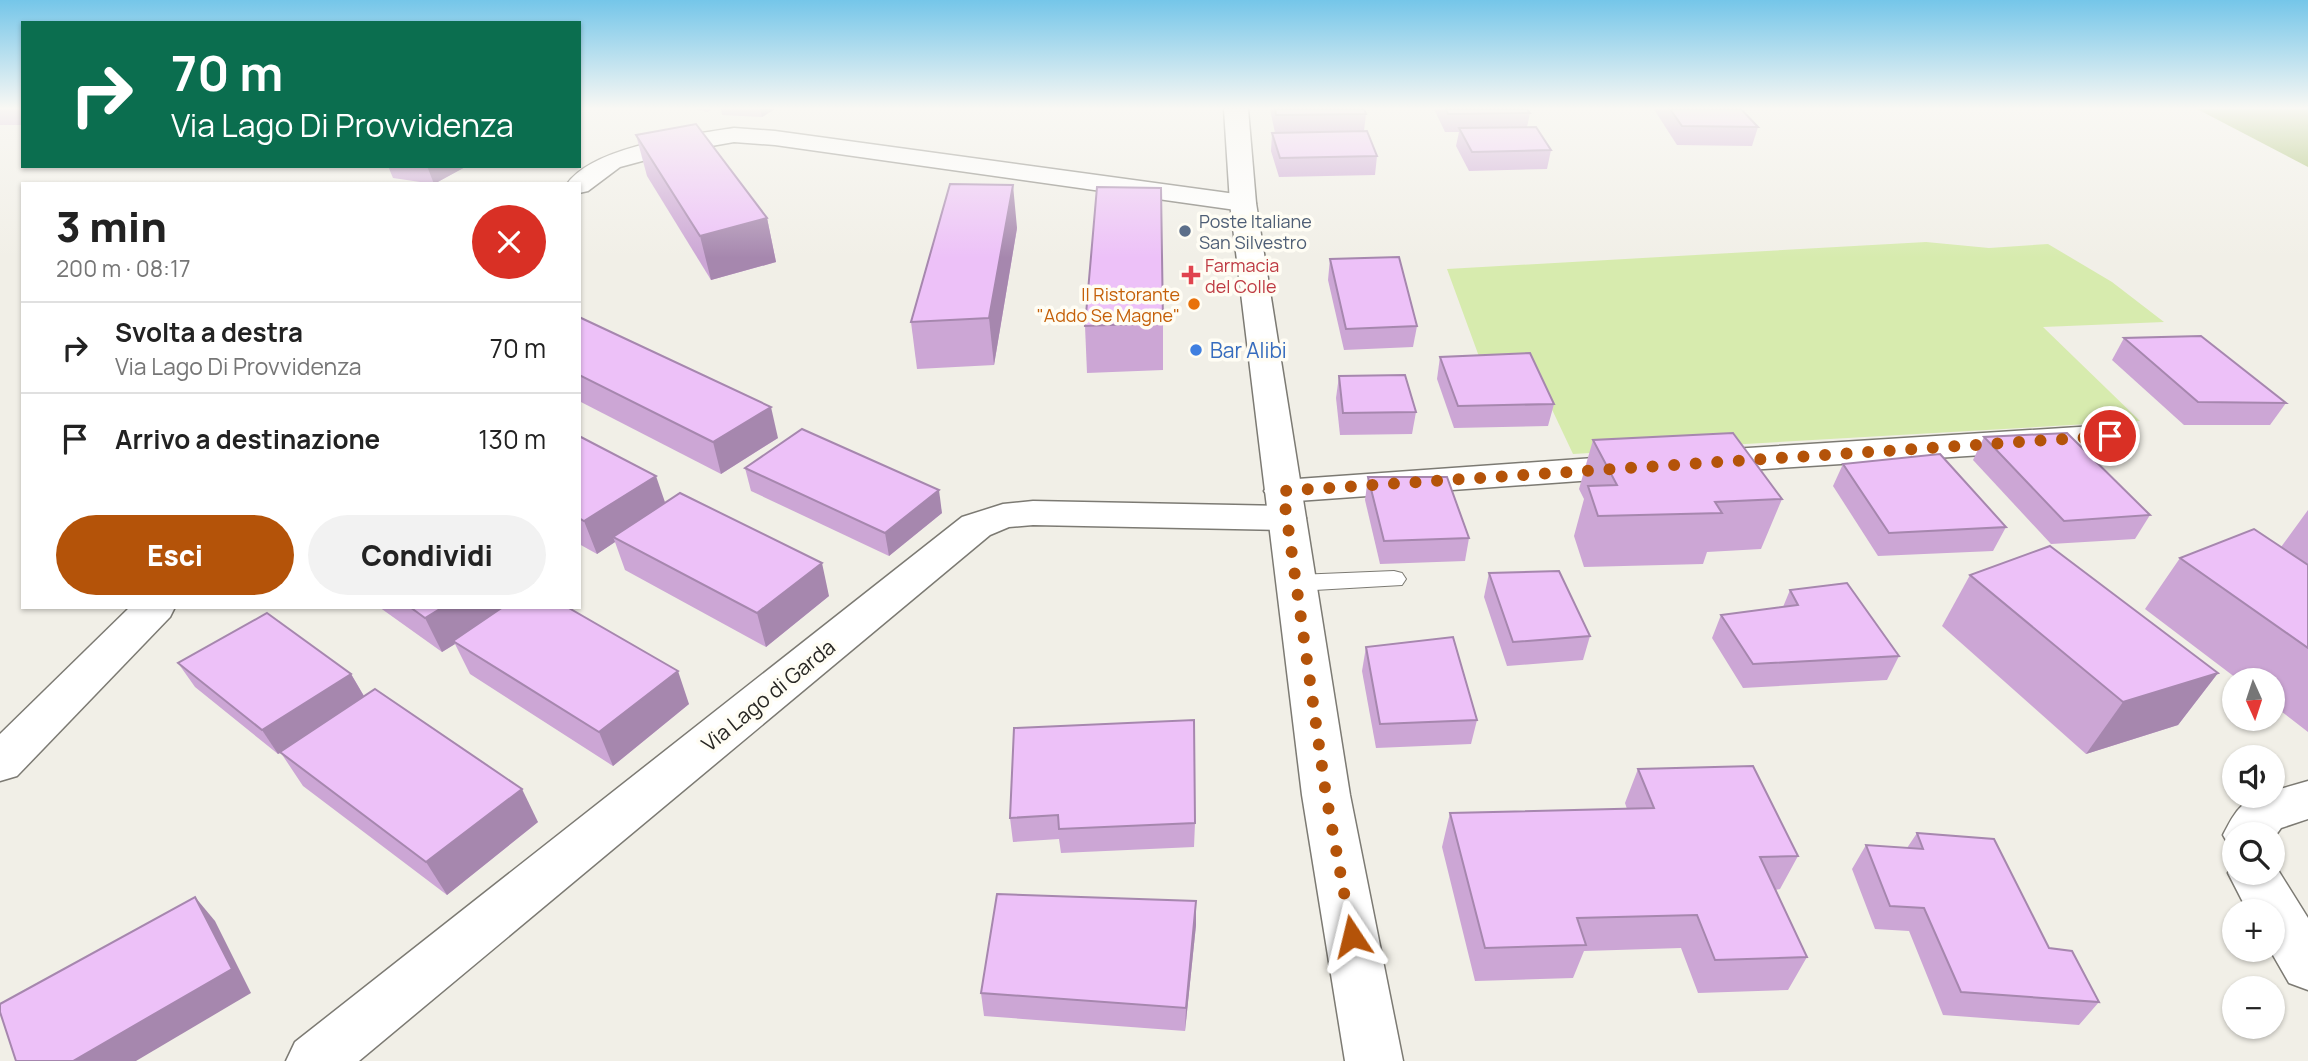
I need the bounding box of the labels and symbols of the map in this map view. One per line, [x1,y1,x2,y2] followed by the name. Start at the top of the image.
[1199,209,1312,254] place label: Poste Italiane San Silvestro
[1177,223,1193,239] marker: Poste Italiane San Silvestro
[1205,253,1279,298] place label: Farmacia del Colle
[1183,267,1199,283] marker: Farmacia del Colle
[1037,282,1180,327] place label: Il Ristorante "Addo Se Magne"
[1186,296,1202,312] marker: Il Ristorante "Addo Se Magne"
[1210,336,1287,364] place label: Bar Alibi
[1188,342,1204,358] marker: Bar Alibi
[2080,406,2140,466] pin
[695,633,841,757] street label: Via Lago di Garda
[2222,668,2286,732] north arrow
[1315,899,1389,973] position arrow

